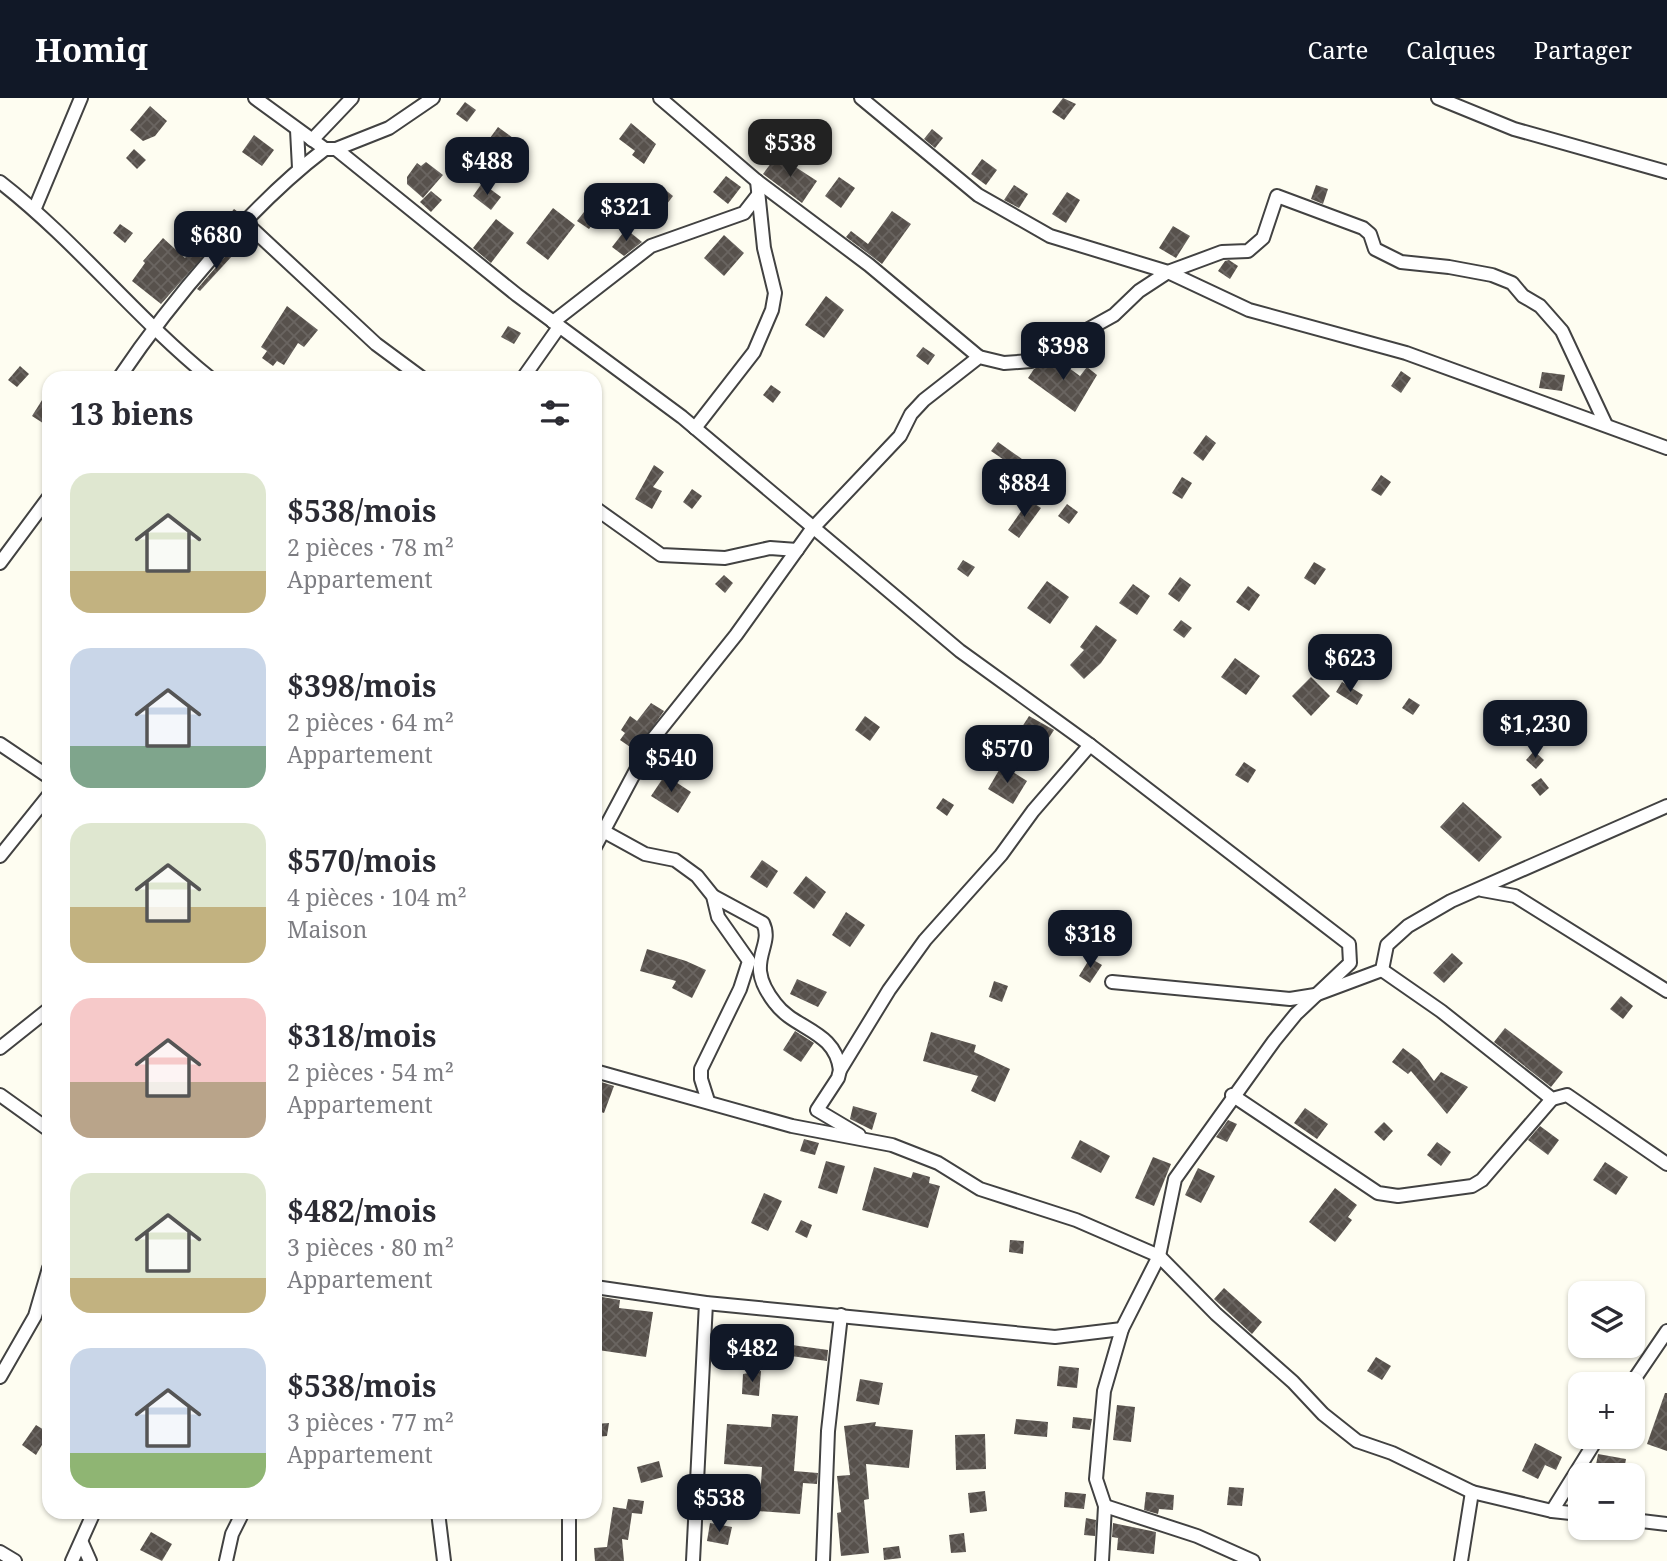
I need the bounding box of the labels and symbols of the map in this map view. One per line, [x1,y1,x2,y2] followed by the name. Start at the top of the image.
[749,120,831,179] pin: $538
[446,138,528,197] pin: $488
[585,184,667,243] pin: $321
[175,212,257,271] pin: $680
[1022,322,1104,382] pin: $398
[983,460,1065,519] pin: $884
[1309,634,1391,694] pin: $623
[1478,700,1592,760] pin: $1,230
[966,726,1048,785] pin: $570
[630,734,712,794] pin: $540
[1049,910,1131,970] pin: $318
[711,1324,793,1384] pin: $482
[678,1474,760,1534] pin: $538

